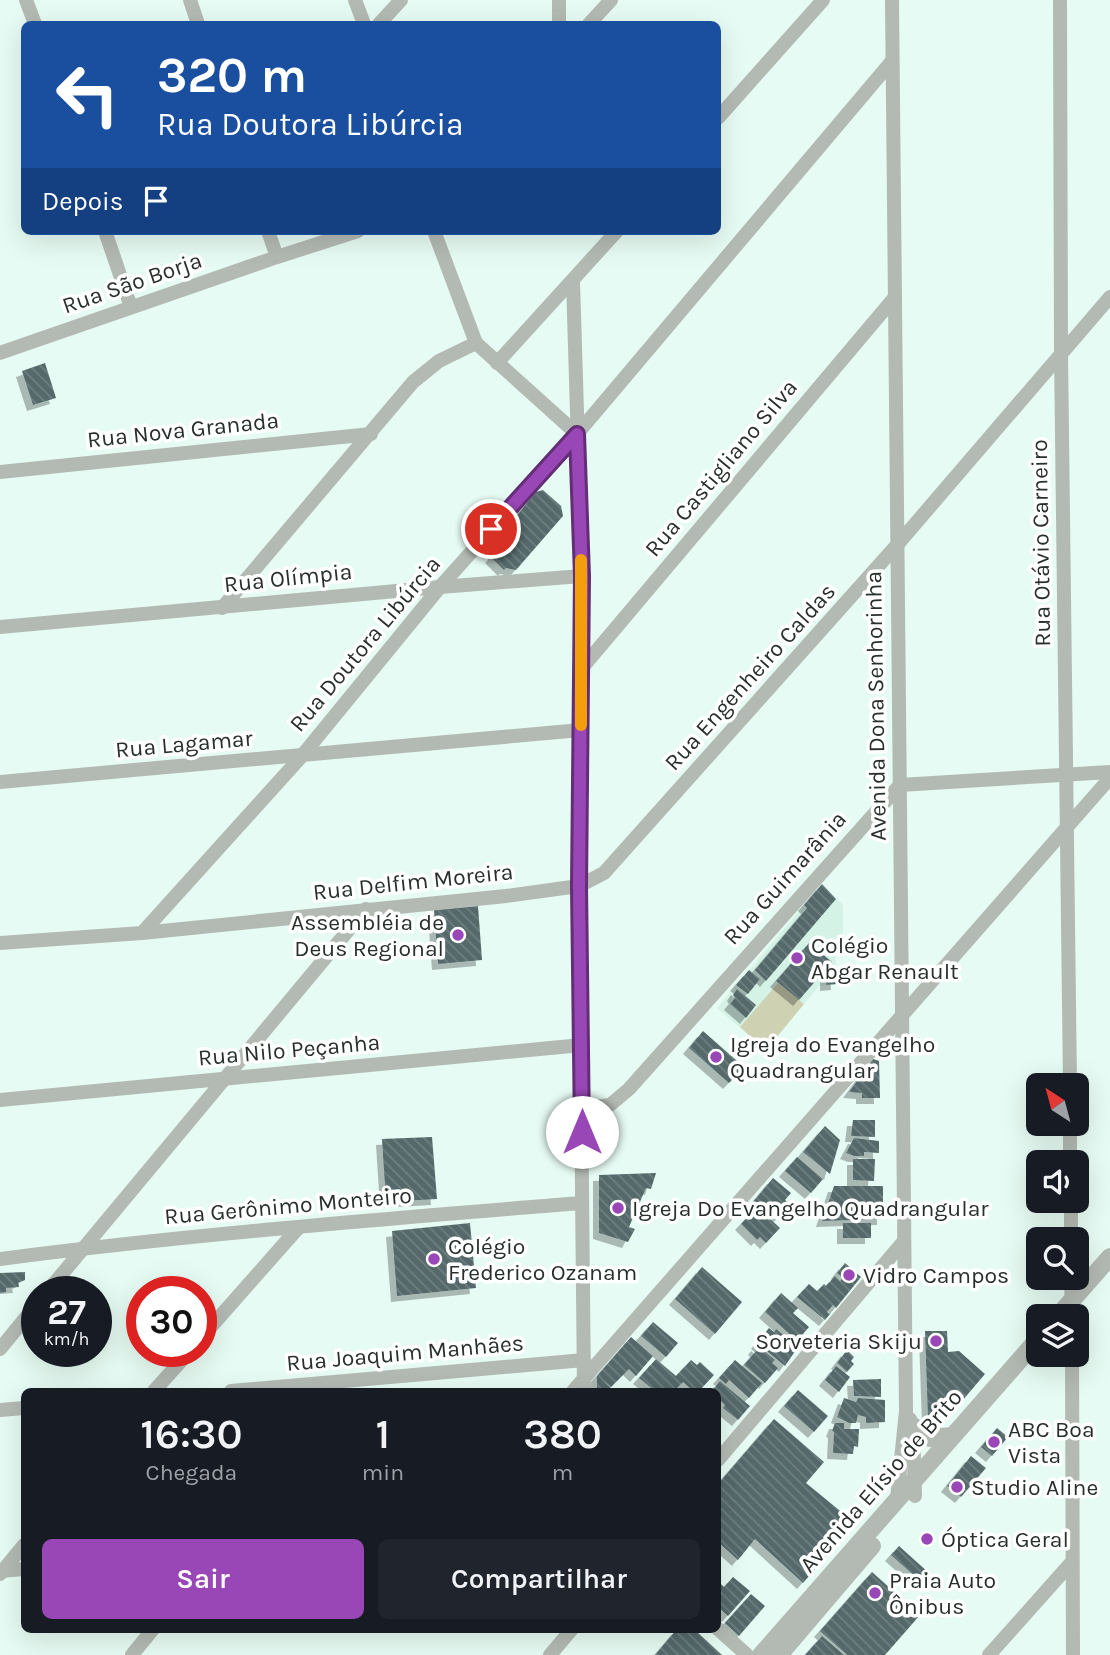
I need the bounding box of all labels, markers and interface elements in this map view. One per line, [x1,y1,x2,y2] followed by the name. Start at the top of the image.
[157,47,307,104] text: 320 m
[42,49,133,140] icon: left
[157,106,464,143] text: Rua Doutora Libúrcia
[137,182,175,220] icon: arrive
[42,186,123,217] text: Depois
[59,247,205,319] street label: Rua São Borja
[639,374,803,562] street label: Rua Castigliano Silva
[86,407,280,453] street label: Rua Nova Granada
[1026,439,1056,647] street label: Rua Otávio Carneiro
[461,499,521,559] pin
[472,510,510,548] icon: arrive
[284,551,446,737] street label: Rua Doutora Libúrcia
[223,558,353,598] street label: Rua Olímpia
[860,571,892,841] street label: Avenida Dona Senhorinha
[659,578,841,776] street label: Rua Engenheiro Caldas
[114,724,254,763] street label: Rua Lagamar
[718,806,852,950] street label: Rua Guimarânia
[311,858,515,906] street label: Rua Delfim Moreira
[291,909,444,962] place label: Assembléia de Deus Regional
[450,927,466,943] marker: Assembléia de Deus Regional
[811,932,959,985] place label: Colégio Abgar Renault
[789,950,805,966] marker: Colégio Abgar Renault
[197,1029,381,1071] street label: Rua Nilo Peçanha
[730,1031,935,1084] place label: Igreja do Evangelho Quadrangular
[708,1049,724,1065] marker: Igreja do Evangelho Quadrangular
[1026,1073,1088,1136] north arrow
[1026,1073,1089,1367] map controls
[545,1095,619,1169] position arrow
[1026,1150,1089,1213] button: sound
[163,1182,413,1230] street label: Rua Gerônimo Monteiro
[632,1195,989,1222] place label: Igreja Do Evangelho Quadrangular
[610,1200,626,1216] marker: Igreja Do Evangelho Quadrangular
[1026,1227,1089,1290] button: search
[448,1233,637,1286] place label: Colégio Frederico Ozanam
[426,1251,442,1267] marker: Colégio Frederico Ozanam
[863,1262,1009,1289] place label: Vidro Campos
[841,1267,857,1283] marker: Vidro Campos
[126,1276,217,1367] speed limit sign: 30
[47,1292,86,1333] text: 27
[1026,1304,1089,1367] button: layers
[44,1328,89,1350] text: km/h
[755,1328,922,1355] place label: Sorveteria Skiju
[285,1329,525,1377] street label: Rua Joaquim Manhães
[928,1333,944,1349] marker: Sorveteria Skiju
[794,1384,968,1578] street label: Avenida Elísio de Brito
[140,1409,243,1459] text: 16:30
[376,1409,390,1459] text: 1
[523,1409,602,1459] text: 380
[1008,1416,1095,1469] place label: ABC Boa Vista
[986,1434,1002,1450] marker: ABC Boa Vista
[146,1459,237,1486] text: Chegada
[362,1459,404,1486] text: min
[552,1459,573,1486] text: m
[971,1474,1098,1501] place label: Studio Aline
[949,1479,965,1495] marker: Studio Aline
[941,1526,1069,1553] place label: Óptica Geral
[919,1531,935,1547] marker: Óptica Geral
[42,1539,364,1619] button: Sair
[378,1539,700,1619] button: Compartilhar
[889,1567,996,1620] place label: Praia Auto Ônibus
[867,1585,883,1601] marker: Praia Auto Ônibus

